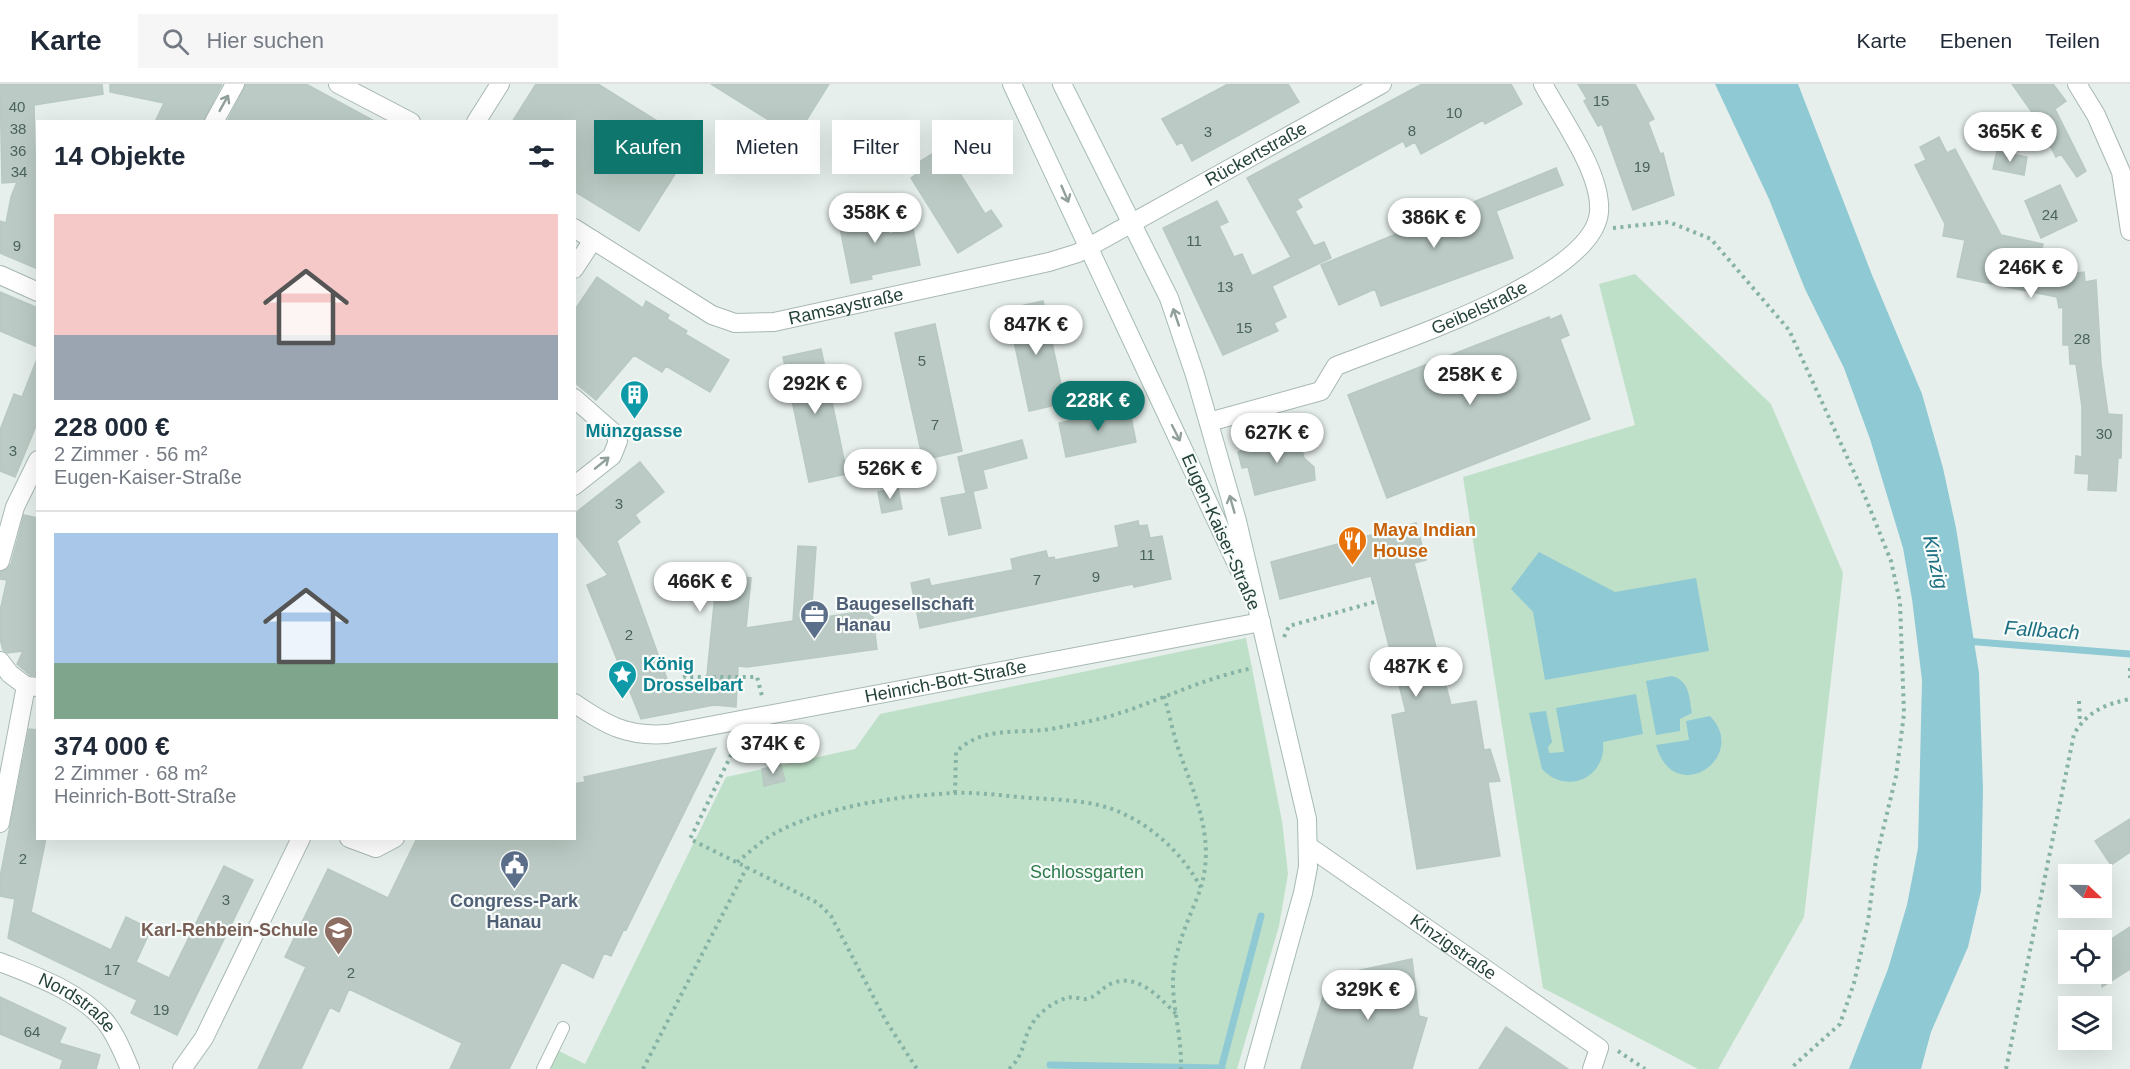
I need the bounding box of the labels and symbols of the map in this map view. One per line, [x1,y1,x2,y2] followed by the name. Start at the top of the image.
[1593,92,1609,109] house number: 15
[218,95,230,112] one-way arrow
[9,98,25,115] house number: 40
[1446,104,1462,121] house number: 10
[1961,112,2059,163] pin: 365K €
[1202,118,1310,190] street label: Rückertstraße
[10,120,26,137] house number: 38
[1408,122,1416,139] house number: 8
[1204,123,1212,140] house number: 3
[10,142,26,159] house number: 36
[1634,158,1650,175] house number: 19
[11,163,27,180] house number: 34
[1060,184,1071,202] one-way arrow
[826,193,924,244] pin: 358K €
[1385,198,1483,249] pin: 386K €
[2042,206,2058,223] house number: 24
[1186,232,1202,249] house number: 11
[13,237,21,254] house number: 9
[1982,248,2080,299] pin: 246K €
[1428,277,1531,338] street label: Geibelstraße
[1217,278,1233,295] house number: 13
[786,284,905,329] street label: Ramsaystraße
[987,305,1085,356] pin: 847K €
[1170,308,1181,327] one-way arrow
[1236,319,1252,336] house number: 15
[2074,330,2090,347] house number: 28
[918,352,926,369] house number: 5
[1421,355,1519,406] pin: 258K €
[766,364,864,415] pin: 292K €
[618,378,650,420] building icon: Münzgasse
[1049,381,1147,432] pin: 228K €
[1228,413,1326,464] pin: 627K €
[931,416,939,433] house number: 7
[585,421,683,441] place label: Münzgasse
[1170,424,1182,441] one-way arrow
[2096,425,2112,442] house number: 30
[9,442,17,459] house number: 3
[841,449,939,500] pin: 526K €
[1177,451,1265,613] street label: Eugen-Kaiser-Straße
[594,457,610,470] one-way arrow
[615,495,623,512] house number: 3
[1226,495,1237,514] one-way arrow
[1373,520,1476,561] place label: Maya Indian House
[1336,524,1368,566] restaurant icon: Maya Indian House
[1919,533,1953,591] water label: Kinzig
[1139,546,1155,563] house number: 11
[651,562,749,613] pin: 466K €
[1092,568,1100,585] house number: 9
[1033,571,1041,588] house number: 7
[836,594,974,635] place label: Baugesellschaft Hanau
[799,598,831,640] office icon: Baugesellschaft Hanau
[2004,616,2080,644] water label: Fallbach
[625,626,633,643] house number: 2
[1367,647,1465,698] pin: 487K €
[643,654,743,695] place label: König Drosselbart
[863,656,1028,707] street label: Heinrich-Bott-Straße
[606,658,638,700] place icon: König Drosselbart
[724,724,822,775] pin: 374K €
[498,848,530,890] public building icon: Congress-Park Hanau
[19,850,27,867] house number: 2
[1030,862,1144,882] park label: Schlossgarten
[2058,864,2112,918] north arrow
[222,891,230,908] house number: 3
[450,891,579,932] place label: Congress-Park Hanau
[1407,910,1500,984] street label: Kinzigstraße
[323,914,355,956] school or university icon: Karl-Rehbein-Schule
[141,920,318,940] place label: Karl-Rehbein-Schule
[104,961,120,978] house number: 17
[347,964,355,981] house number: 2
[36,969,120,1036] street label: Nordstraße
[1319,970,1417,1021] pin: 329K €
[153,1001,169,1018] house number: 19
[24,1023,40,1040] house number: 64

